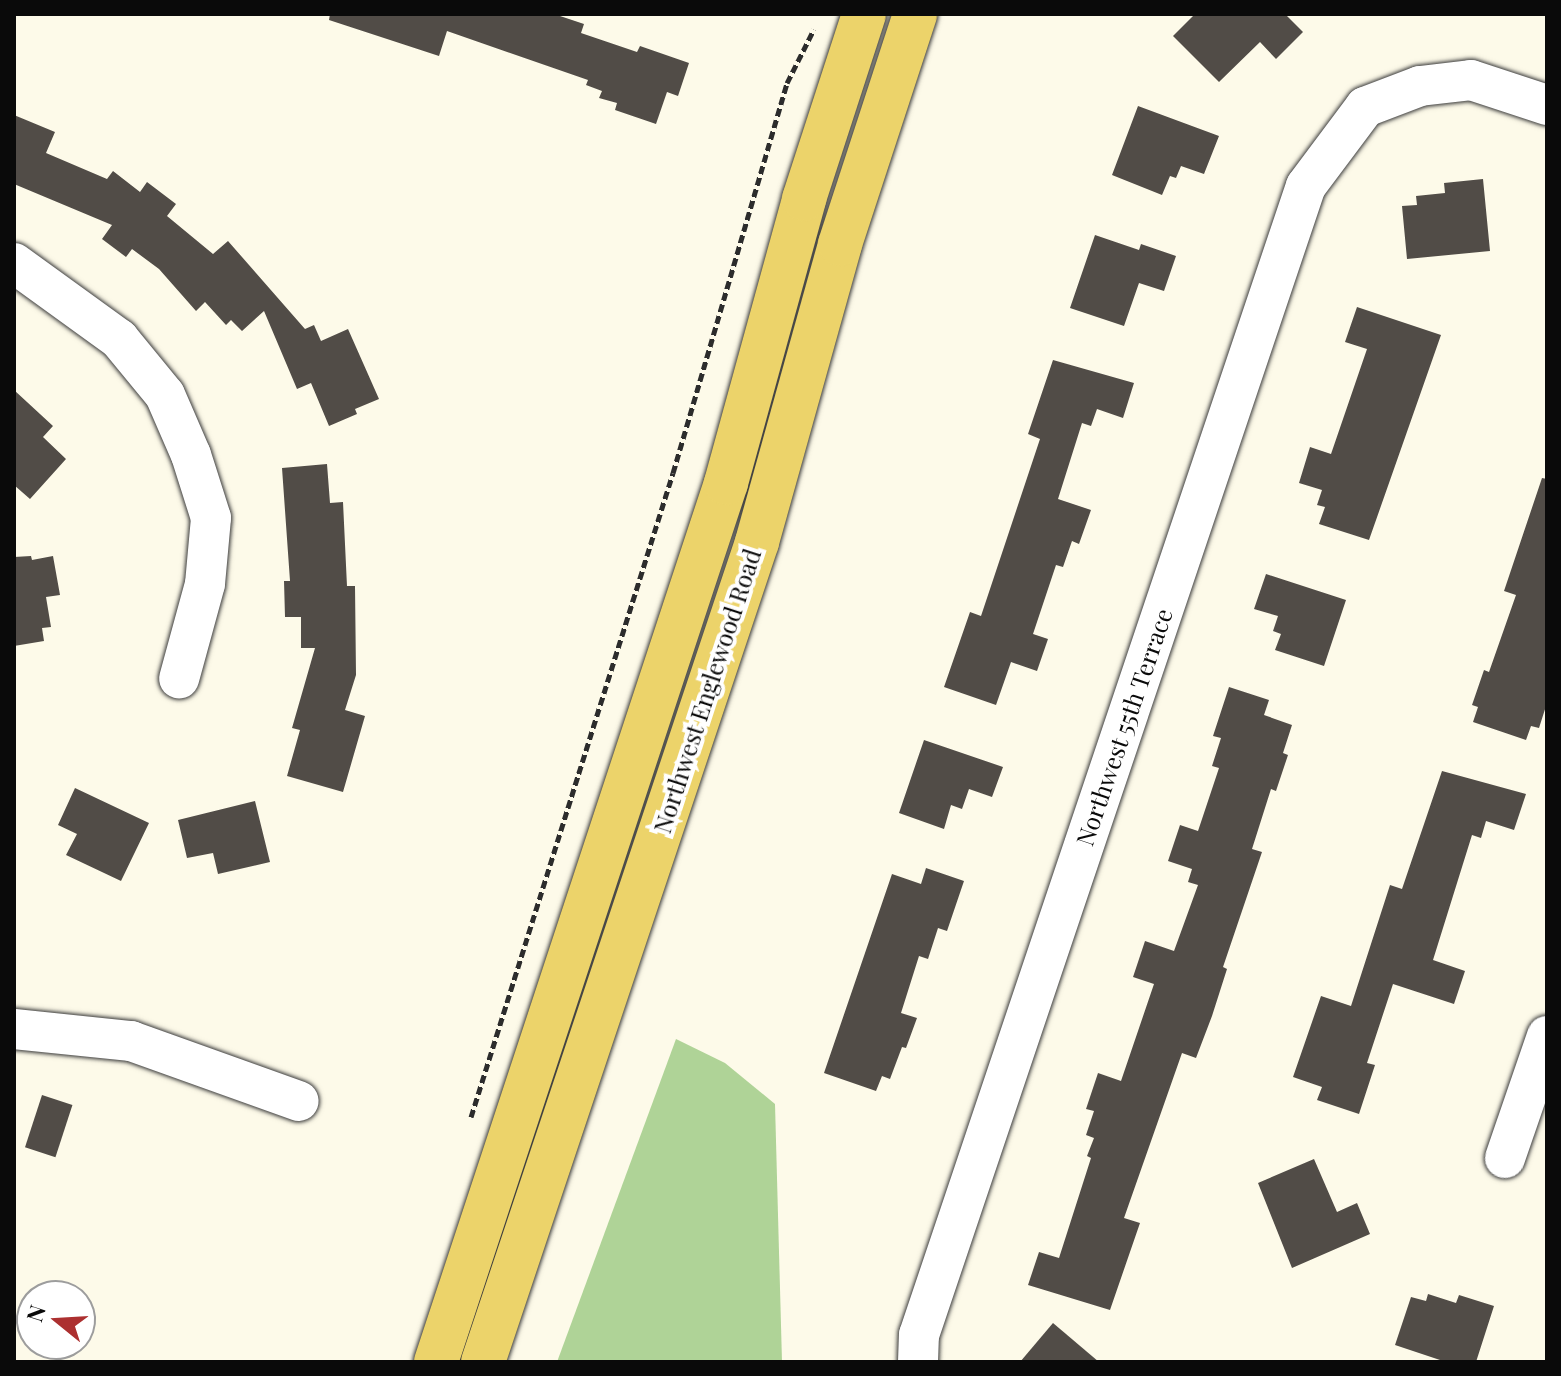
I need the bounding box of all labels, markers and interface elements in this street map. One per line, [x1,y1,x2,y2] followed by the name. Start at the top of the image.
[647,545,767,837] street label: Northwest Englewood Road
[1070,604,1178,850] street label: Northwest 55th Terrace
[16,1280,96,1360] north arrow
[18,1301,52,1325] text: N

